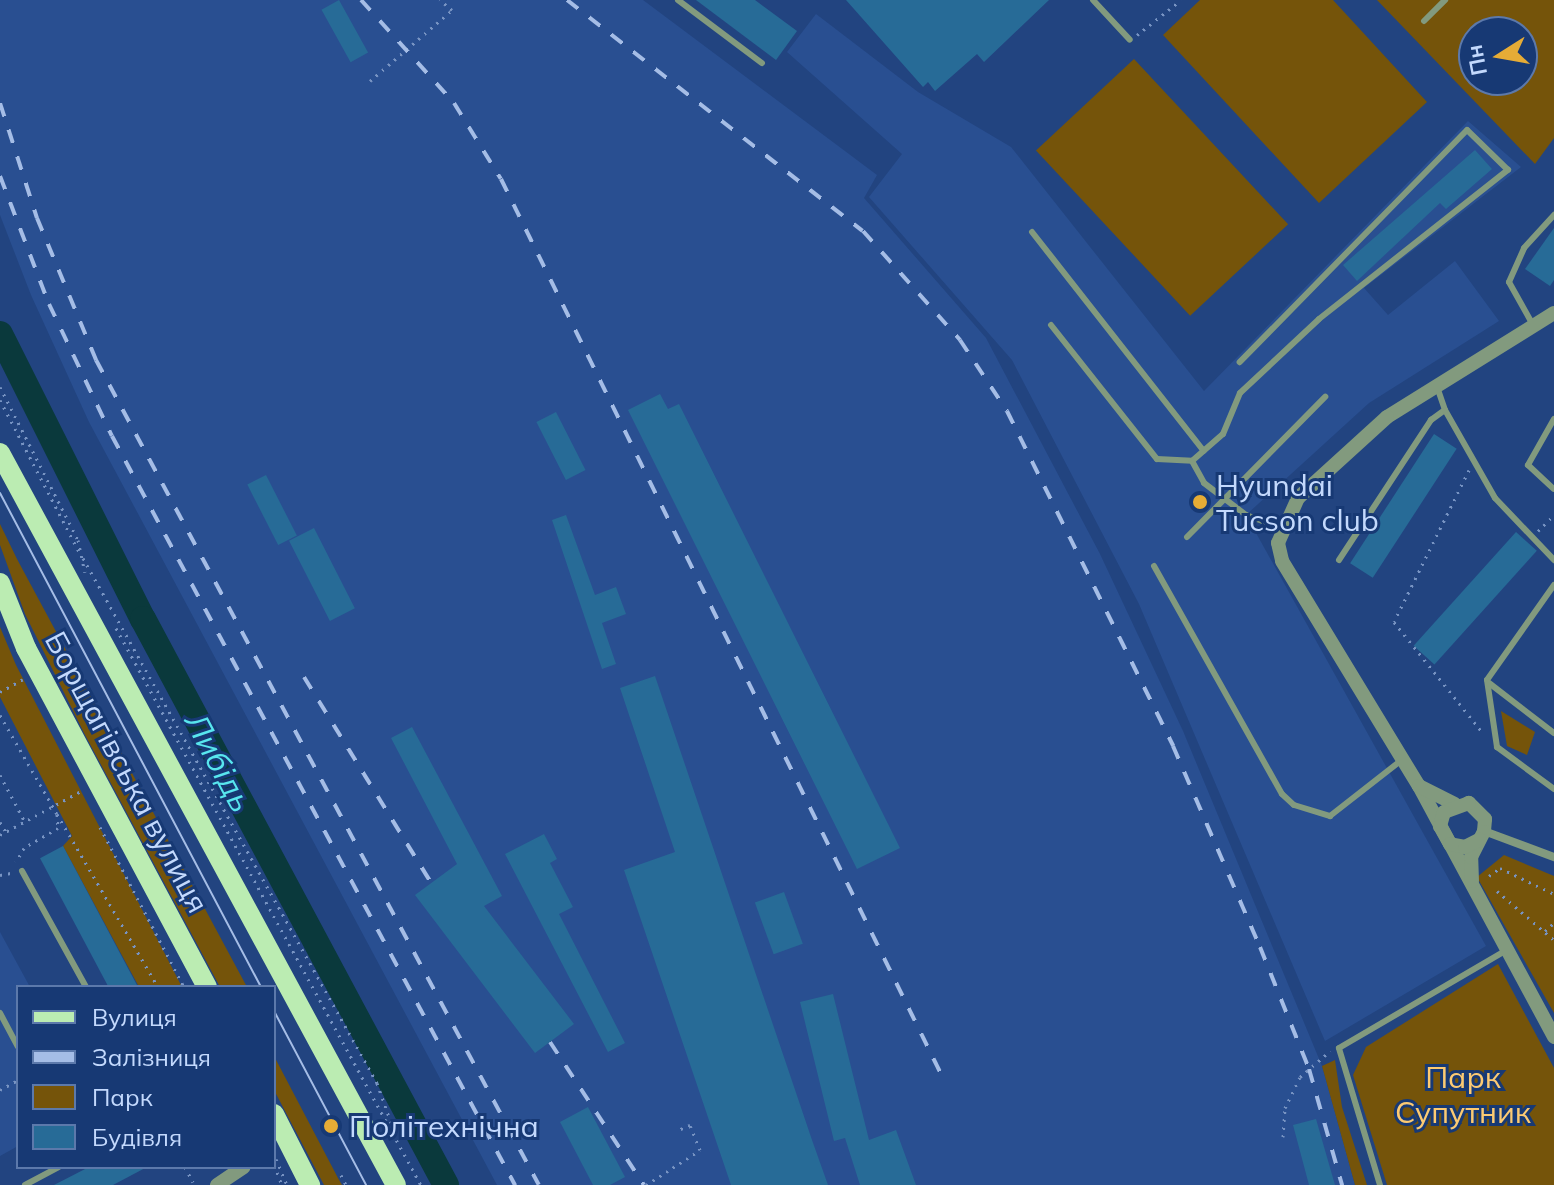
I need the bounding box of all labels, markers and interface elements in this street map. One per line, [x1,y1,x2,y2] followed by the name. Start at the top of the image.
[1458,16,1538,96] north arrow
[1460,43,1493,78] text: Пн
[1216,467,1379,538] place label: Hyundai Tucson club
[1191,493,1209,511] marker: Hyundai Tucson club
[38,625,216,919] street label: Борщагівська вулиця
[177,706,261,818] water label: Либідь
[16,985,276,1169] legend
[92,1002,177,1032] text: Вулиця
[92,1042,211,1072] text: Залізниця
[1395,1059,1531,1130] park label: Парк Супутник
[92,1082,153,1112] text: Парк
[349,1108,539,1144] place label: Політехнічна
[320,1115,342,1137] marker: Політехнічна
[92,1122,182,1152] text: Будівля

